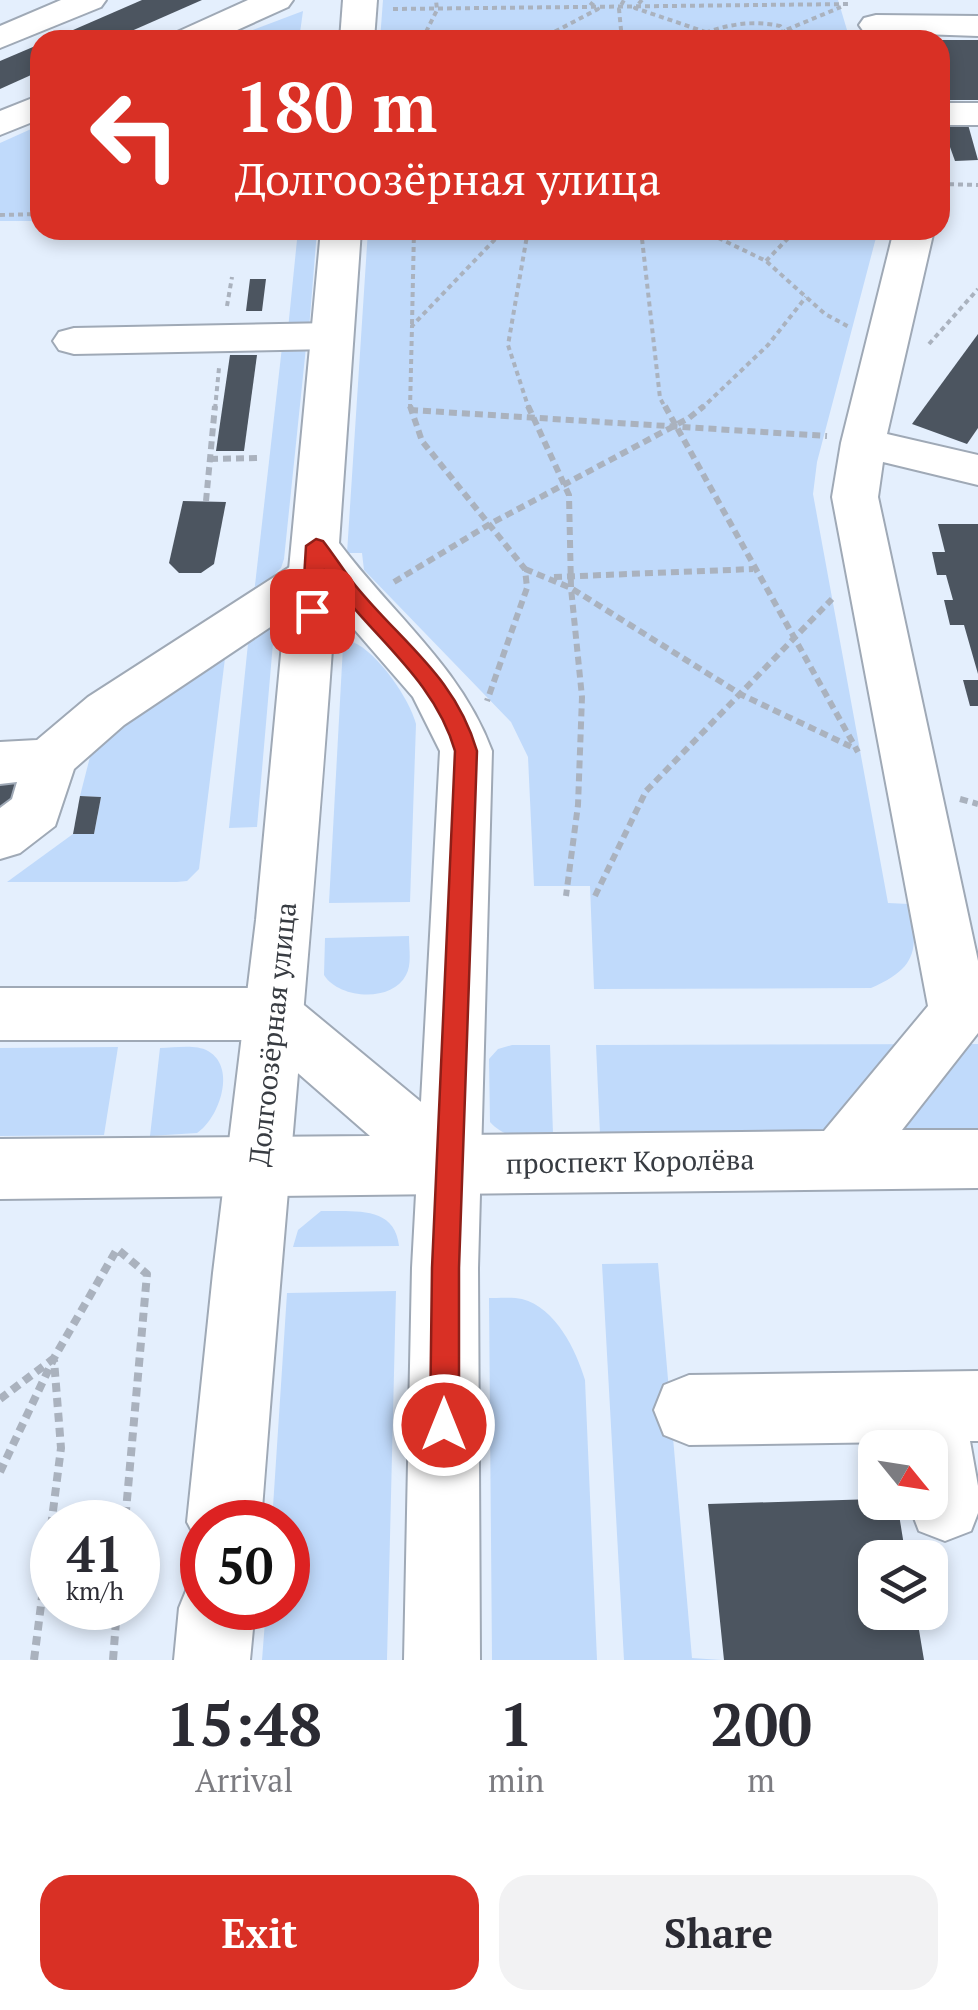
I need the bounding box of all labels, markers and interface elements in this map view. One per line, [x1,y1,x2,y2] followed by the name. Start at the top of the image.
[235,59,437,152] text: 180 m
[70,70,200,200] icon: left
[235,148,661,208] text: Долгоозёрная улица
[270,569,355,654] pin
[285,584,340,639] icon: arrive
[240,900,304,1168] street label: Долгоозёрная улица
[505,1140,755,1182] street label: проспект Королёва
[392,1373,496,1477] position arrow
[858,1430,948,1520] north arrow
[858,1430,948,1630] map controls
[180,1500,310,1630] speed limit sign: 50
[67,1520,123,1586] text: 41
[858,1540,948,1630] button: layers
[66,1574,124,1607] text: km/h
[166,1684,322,1763] text: 15:48
[499,1684,533,1763] text: 1
[710,1684,812,1763] text: 200
[195,1759,293,1801] text: Arrival
[488,1759,544,1801] text: min
[747,1759,775,1801] text: m
[40,1875,479,1990] button: Exit
[499,1875,938,1990] button: Share

